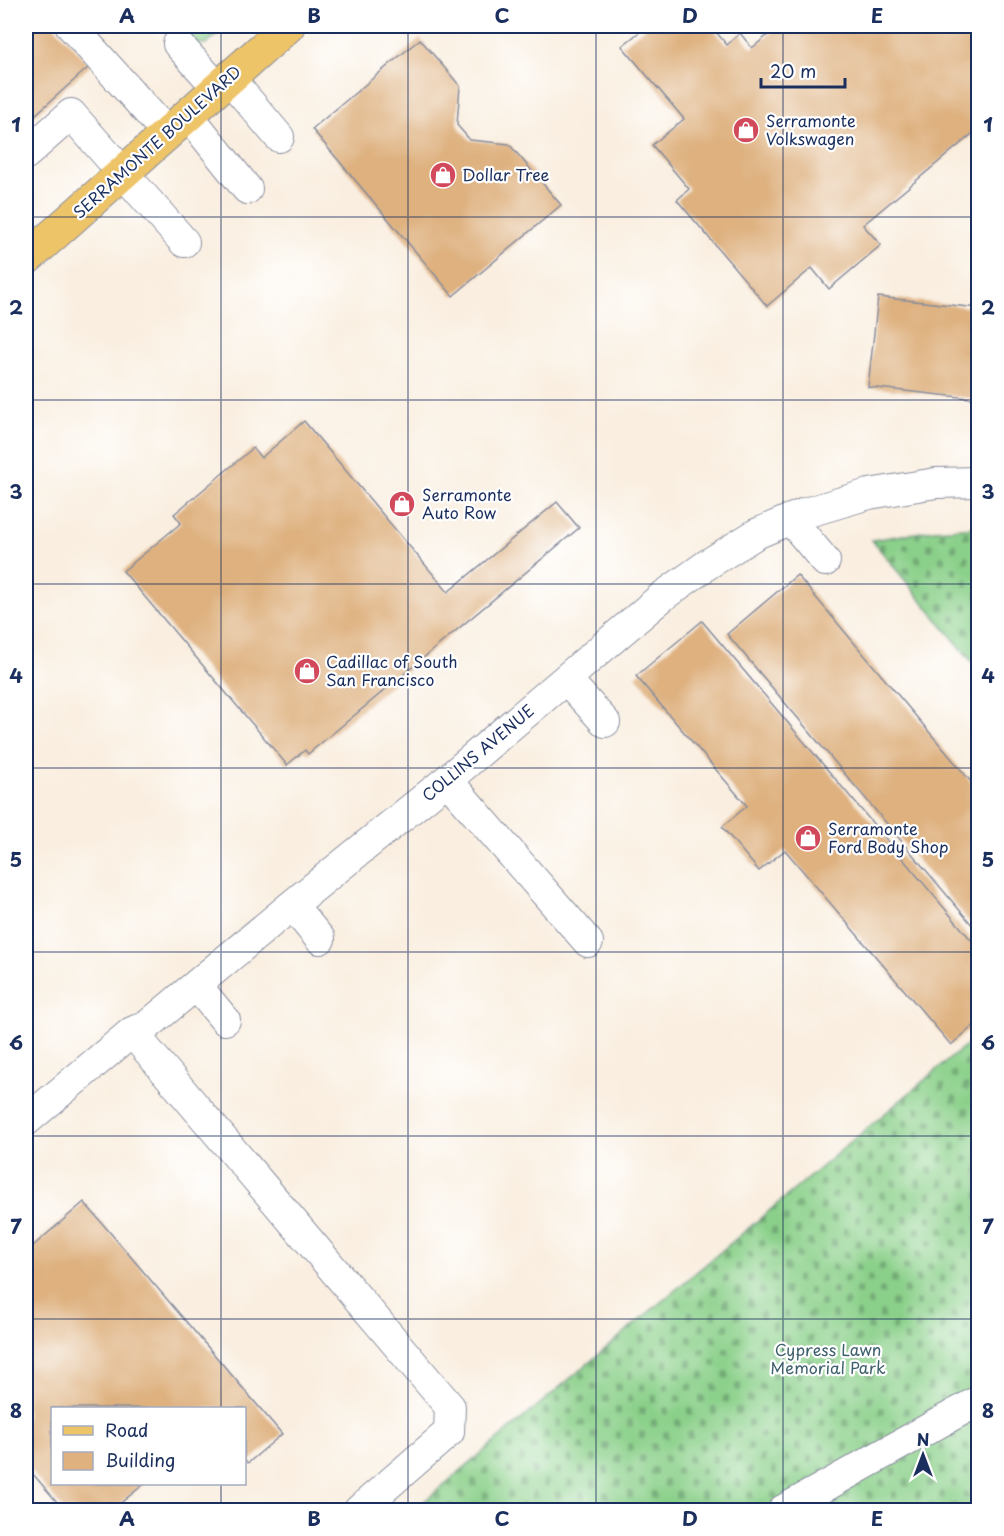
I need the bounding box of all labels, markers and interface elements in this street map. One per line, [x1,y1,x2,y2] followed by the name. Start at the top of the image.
[119,0,135,30] text: A
[307,0,321,30] text: B
[494,0,510,30] text: C
[682,0,698,30] text: D
[871,0,883,30] text: E
[761,51,845,89] scale bar
[770,57,816,84] text: 20 m
[67,59,246,223] street label: SERRAMONTE BOULEVARD
[766,108,856,150] place label: Serramonte Volkswagen
[11,109,21,139] text: 1
[983,109,993,139] text: 1
[731,115,761,145] shop icon: Serramonte Volkswagen
[428,160,458,190] shop icon: Dollar Tree
[462,162,550,186] place label: Dollar Tree
[9,292,23,322] text: 2
[981,292,995,322] text: 2
[9,476,23,506] text: 3
[981,476,995,506] text: 3
[422,482,512,524] place label: Serramonte Auto Row
[387,489,417,519] shop icon: Serramonte Auto Row
[326,649,458,691] place label: Cadillac of South San Francisco
[292,656,322,686] shop icon: Cadillac of South San Francisco
[9,660,23,690] text: 4
[981,660,995,690] text: 4
[416,698,539,806] street label: COLLINS AVENUE
[828,816,949,858] place label: Serramonte Ford Body Shop
[793,823,823,853] shop icon: Serramonte Ford Body Shop
[10,844,22,874] text: 5
[982,844,994,874] text: 5
[9,1027,23,1057] text: 6
[981,1027,995,1057] text: 6
[10,1211,22,1241] text: 7
[982,1211,994,1241] text: 7
[770,1337,886,1379] park label: Cypress Lawn Memorial Park
[10,1395,22,1425] text: 8
[982,1395,994,1425] text: 8
[51,1407,246,1485] legend
[105,1416,149,1443] text: Road
[893,1425,953,1485] north arrow
[917,1427,929,1451] text: N
[105,1446,175,1473] text: Building
[119,1503,135,1533] text: A
[307,1503,321,1533] text: B
[494,1503,510,1533] text: C
[682,1503,698,1533] text: D
[871,1503,883,1533] text: E

